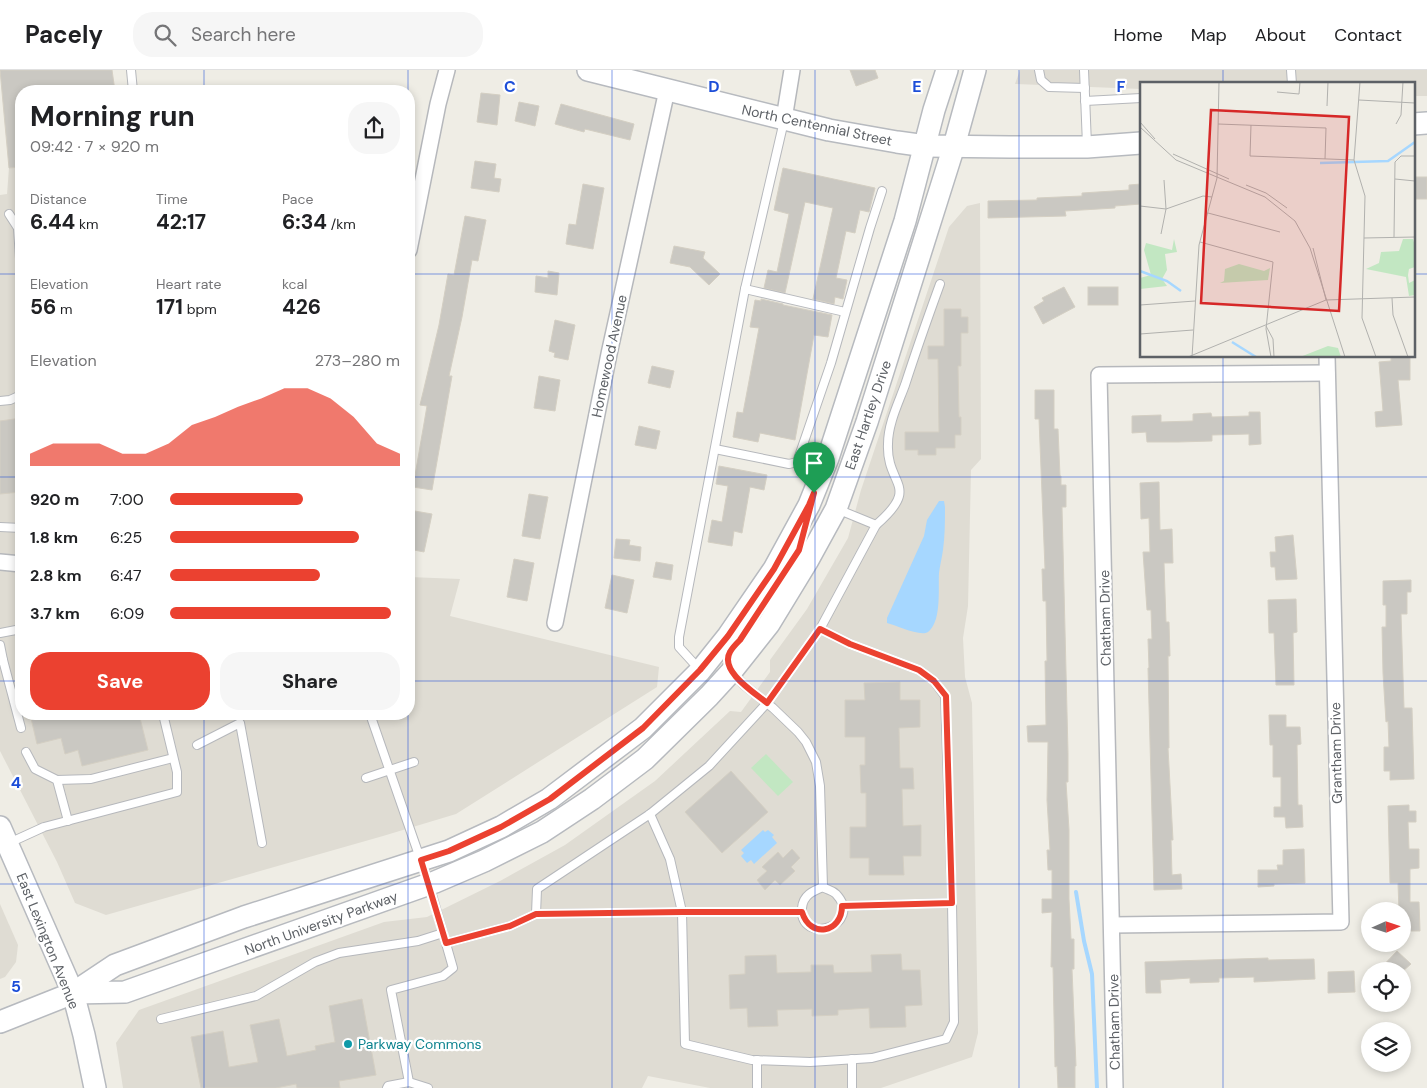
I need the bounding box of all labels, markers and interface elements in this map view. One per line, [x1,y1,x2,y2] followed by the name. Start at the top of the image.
[133,12,483,57] search box
[25,19,103,50] text: Pacely
[151,21,179,49] icon: search
[191,22,296,47] text: Search here
[1113,23,1163,47] text: Home
[1191,23,1227,47] text: Map
[1255,23,1306,47] text: About
[1334,23,1402,47] text: Contact
[504,76,516,97] text: C
[708,76,720,97] text: D
[912,76,922,97] text: E
[1117,76,1126,97] text: F
[1140,82,1414,358] inset map
[30,98,195,135] text: Morning run
[740,100,894,150] street label: North Centennial Street
[348,102,400,154] button: share
[30,136,159,157] text: 09:42 · 7 × 920 m
[30,190,87,208] text: Distance
[156,190,188,208] text: Time
[282,190,313,208] text: Pace
[30,208,75,236] text: 6.44
[156,208,206,236] text: 42:17
[282,208,327,236] text: 6:34
[75,215,98,233] text: km
[327,215,356,233] text: /km
[30,275,88,293] text: Elevation
[156,275,221,293] text: Heart rate
[282,275,307,293] text: kcal
[30,293,56,321] text: 56
[156,293,183,321] text: 171
[282,293,321,321] text: 426
[587,293,631,419] street label: Homewood Avenue
[56,300,73,318] text: m
[183,300,217,318] text: bpm
[30,350,97,371] text: Elevation
[315,350,400,371] text: 273–280 m
[841,358,895,472] street label: East Hartley Drive
[793,442,835,493] pin
[800,449,828,477] icon: arrive
[30,489,79,510] text: 920 m
[110,489,144,510] text: 7:00
[30,527,78,548] text: 1.8 km
[110,527,142,548] text: 6:25
[30,565,81,586] text: 2.8 km
[110,565,142,586] text: 6:47
[1095,570,1115,666] street label: Chatham Drive
[30,603,80,624] text: 3.7 km
[110,603,144,624] text: 6:09
[30,652,210,710] button: Save
[220,652,400,710] button: Share
[1326,702,1346,804] street label: Grantham Drive
[11,772,21,793] text: 4
[12,870,84,1012] street label: East Lexington Avenue
[242,887,400,959] street label: North University Parkway
[1361,902,1411,952] north arrow
[1361,902,1411,1072] map controls
[1361,962,1411,1012] button: locate
[1104,974,1124,1070] street label: Chatham Drive
[11,976,21,997] text: 5
[1361,1022,1411,1072] button: layers
[358,1035,482,1053] place label: Parkway Commons
[342,1038,354,1050] marker: Parkway Commons

